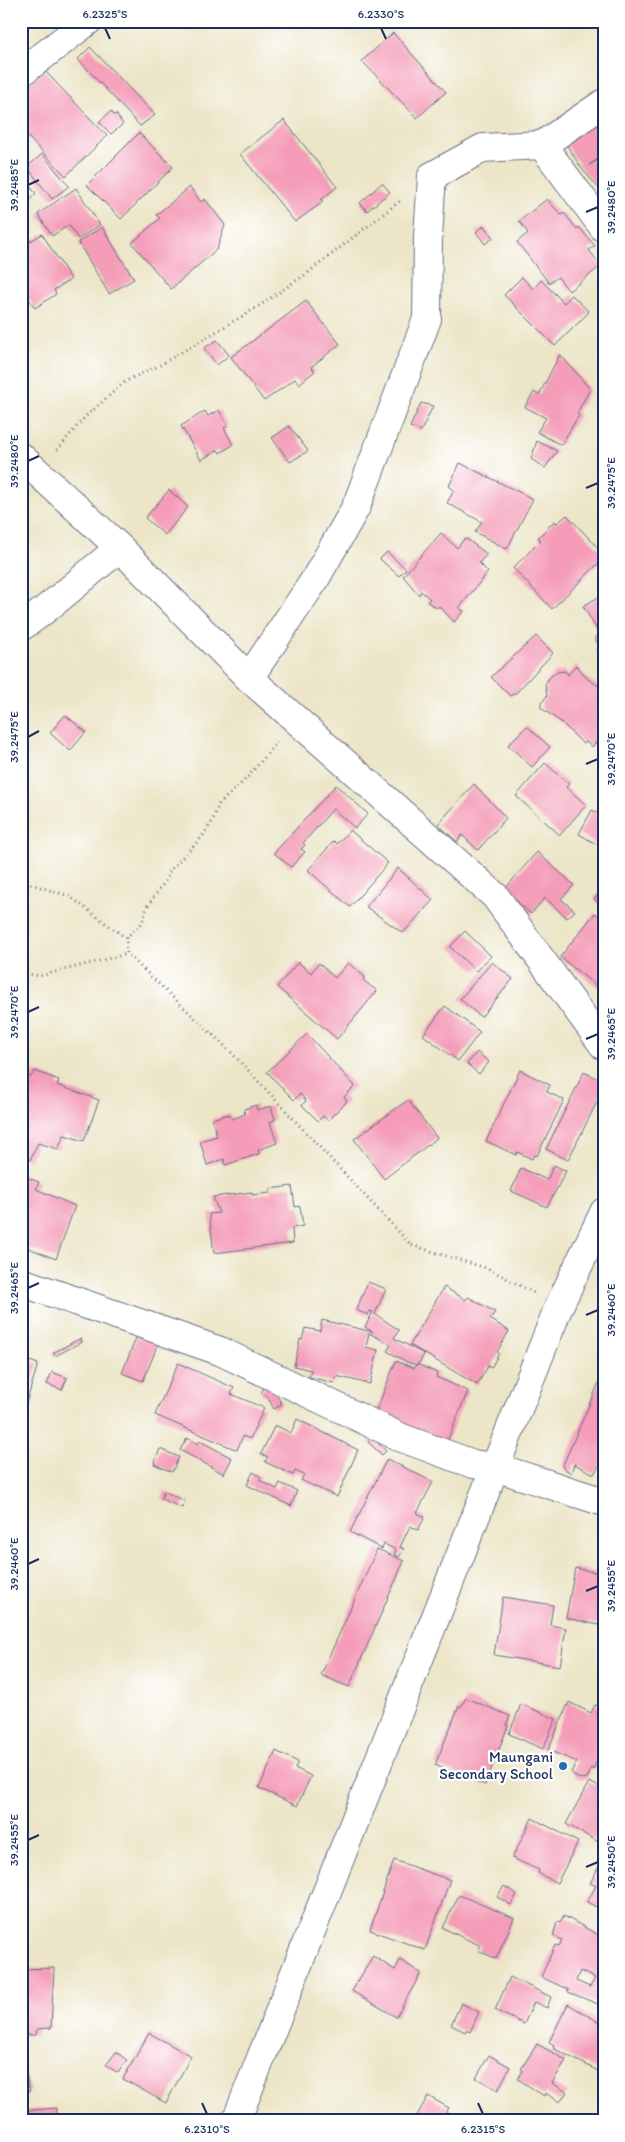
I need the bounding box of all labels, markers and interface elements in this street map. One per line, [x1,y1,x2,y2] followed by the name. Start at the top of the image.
[82,7,128,21] text: 6.2325°S
[358,7,404,21] text: 6.2330°S
[7,158,21,211] text: 39.2485°E
[604,180,618,234] text: 39.2480°E
[7,434,21,488] text: 39.2480°E
[604,457,618,509] text: 39.2475°E
[7,711,21,763] text: 39.2475°E
[604,732,618,785] text: 39.2470°E
[7,985,21,1038] text: 39.2470°E
[604,1008,618,1060] text: 39.2465°E
[7,1262,21,1314] text: 39.2465°E
[604,1283,618,1337] text: 39.2460°E
[7,1537,21,1591] text: 39.2460°E
[604,1560,618,1612] text: 39.2455°E
[439,1748,554,1783] place label: Maungani Secondary School
[557,1760,569,1772] marker: Maungani Secondary School
[7,1814,21,1866] text: 39.2455°E
[604,1835,618,1889] text: 39.2450°E
[184,2122,230,2136] text: 6.2310°S
[461,2122,505,2136] text: 6.2315°S

